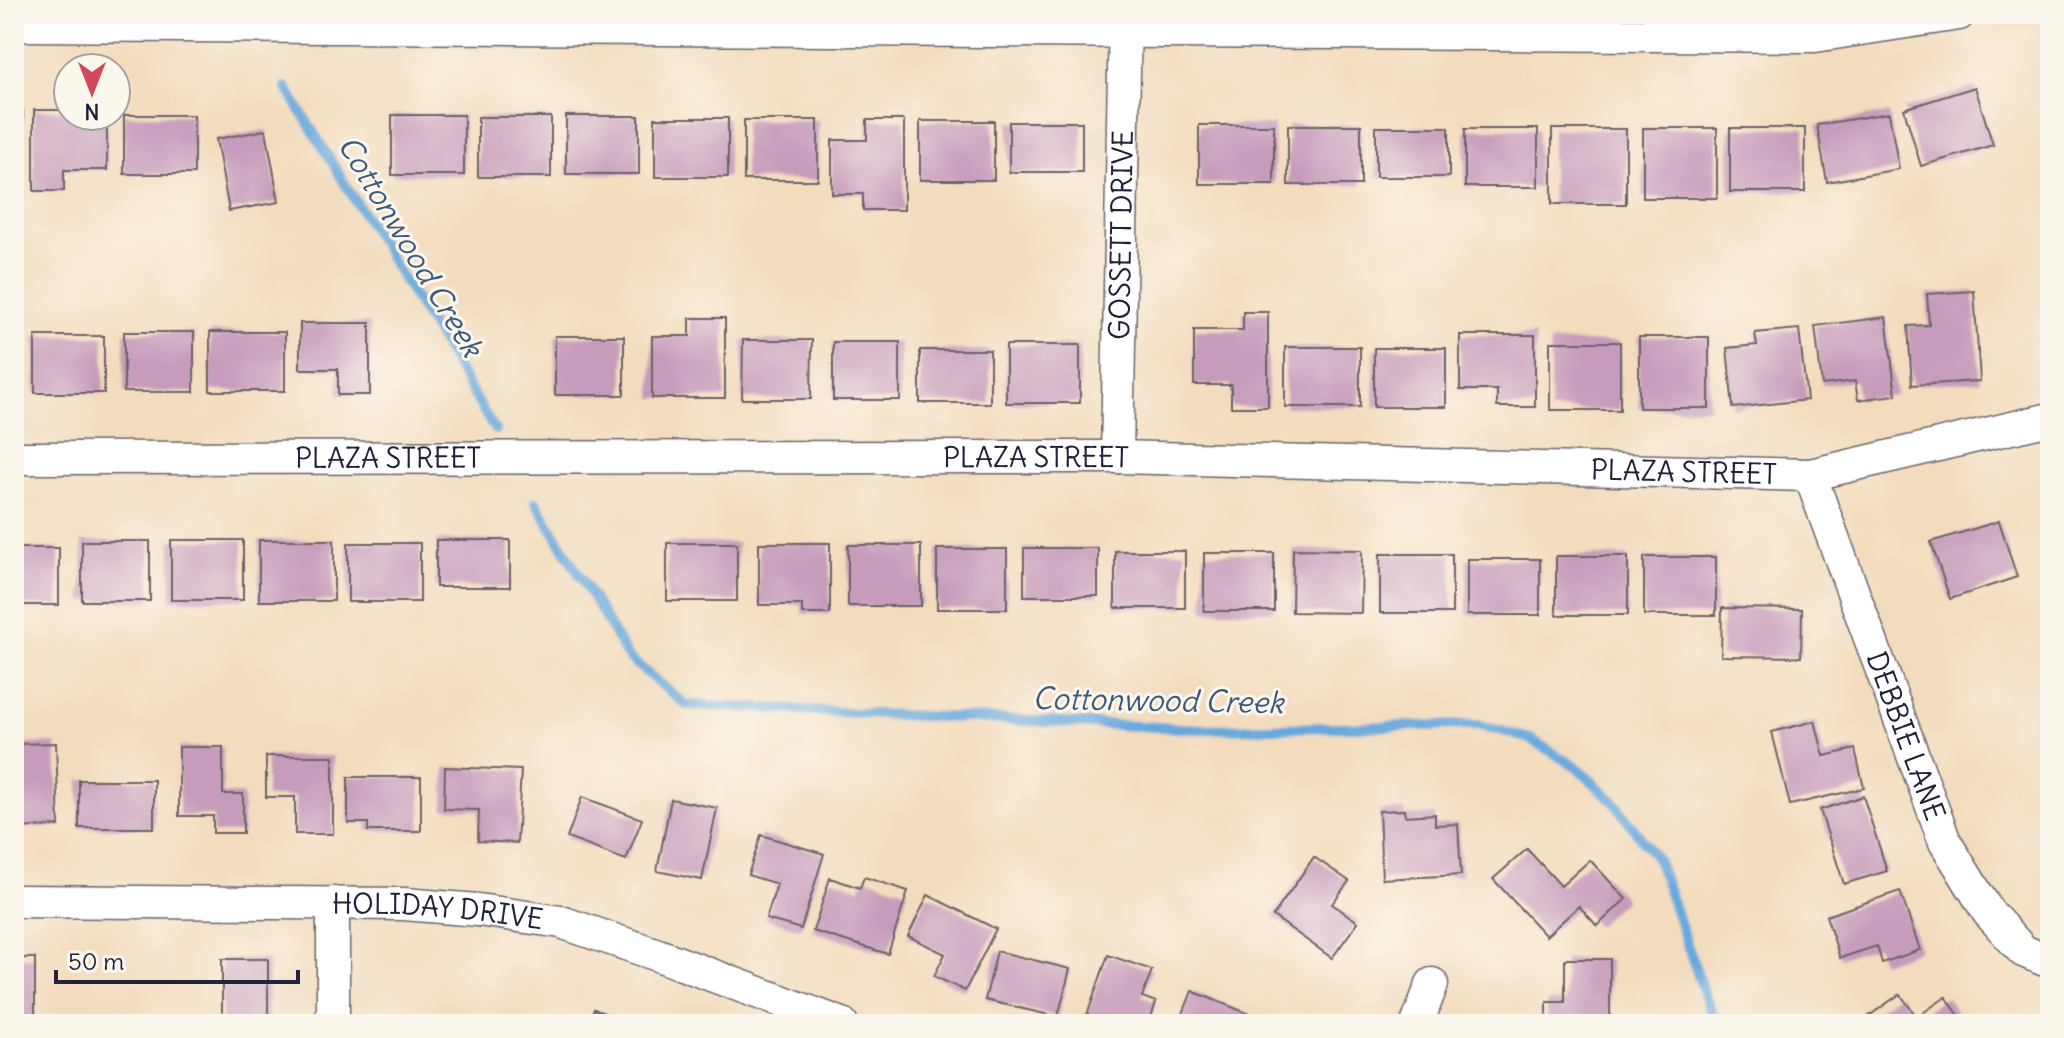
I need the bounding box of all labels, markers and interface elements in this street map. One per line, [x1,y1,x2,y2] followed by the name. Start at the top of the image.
[52,52,132,132] north arrow
[84,98,100,126] text: N
[330,129,493,365] water label: Cottonwood Creek
[1101,130,1141,340] street label: GOSSETT DRIVE
[943,439,1130,475] street label: PLAZA STREET
[295,440,481,476] street label: PLAZA STREET
[1590,451,1777,492] street label: PLAZA STREET
[1859,647,1953,825] street label: DEBBIE LANE
[1032,679,1285,721] water label: Cottonwood Creek
[332,885,546,937] street label: HOLIDAY DRIVE
[56,934,298,984] scale bar
[68,946,124,976] text: 50 m

